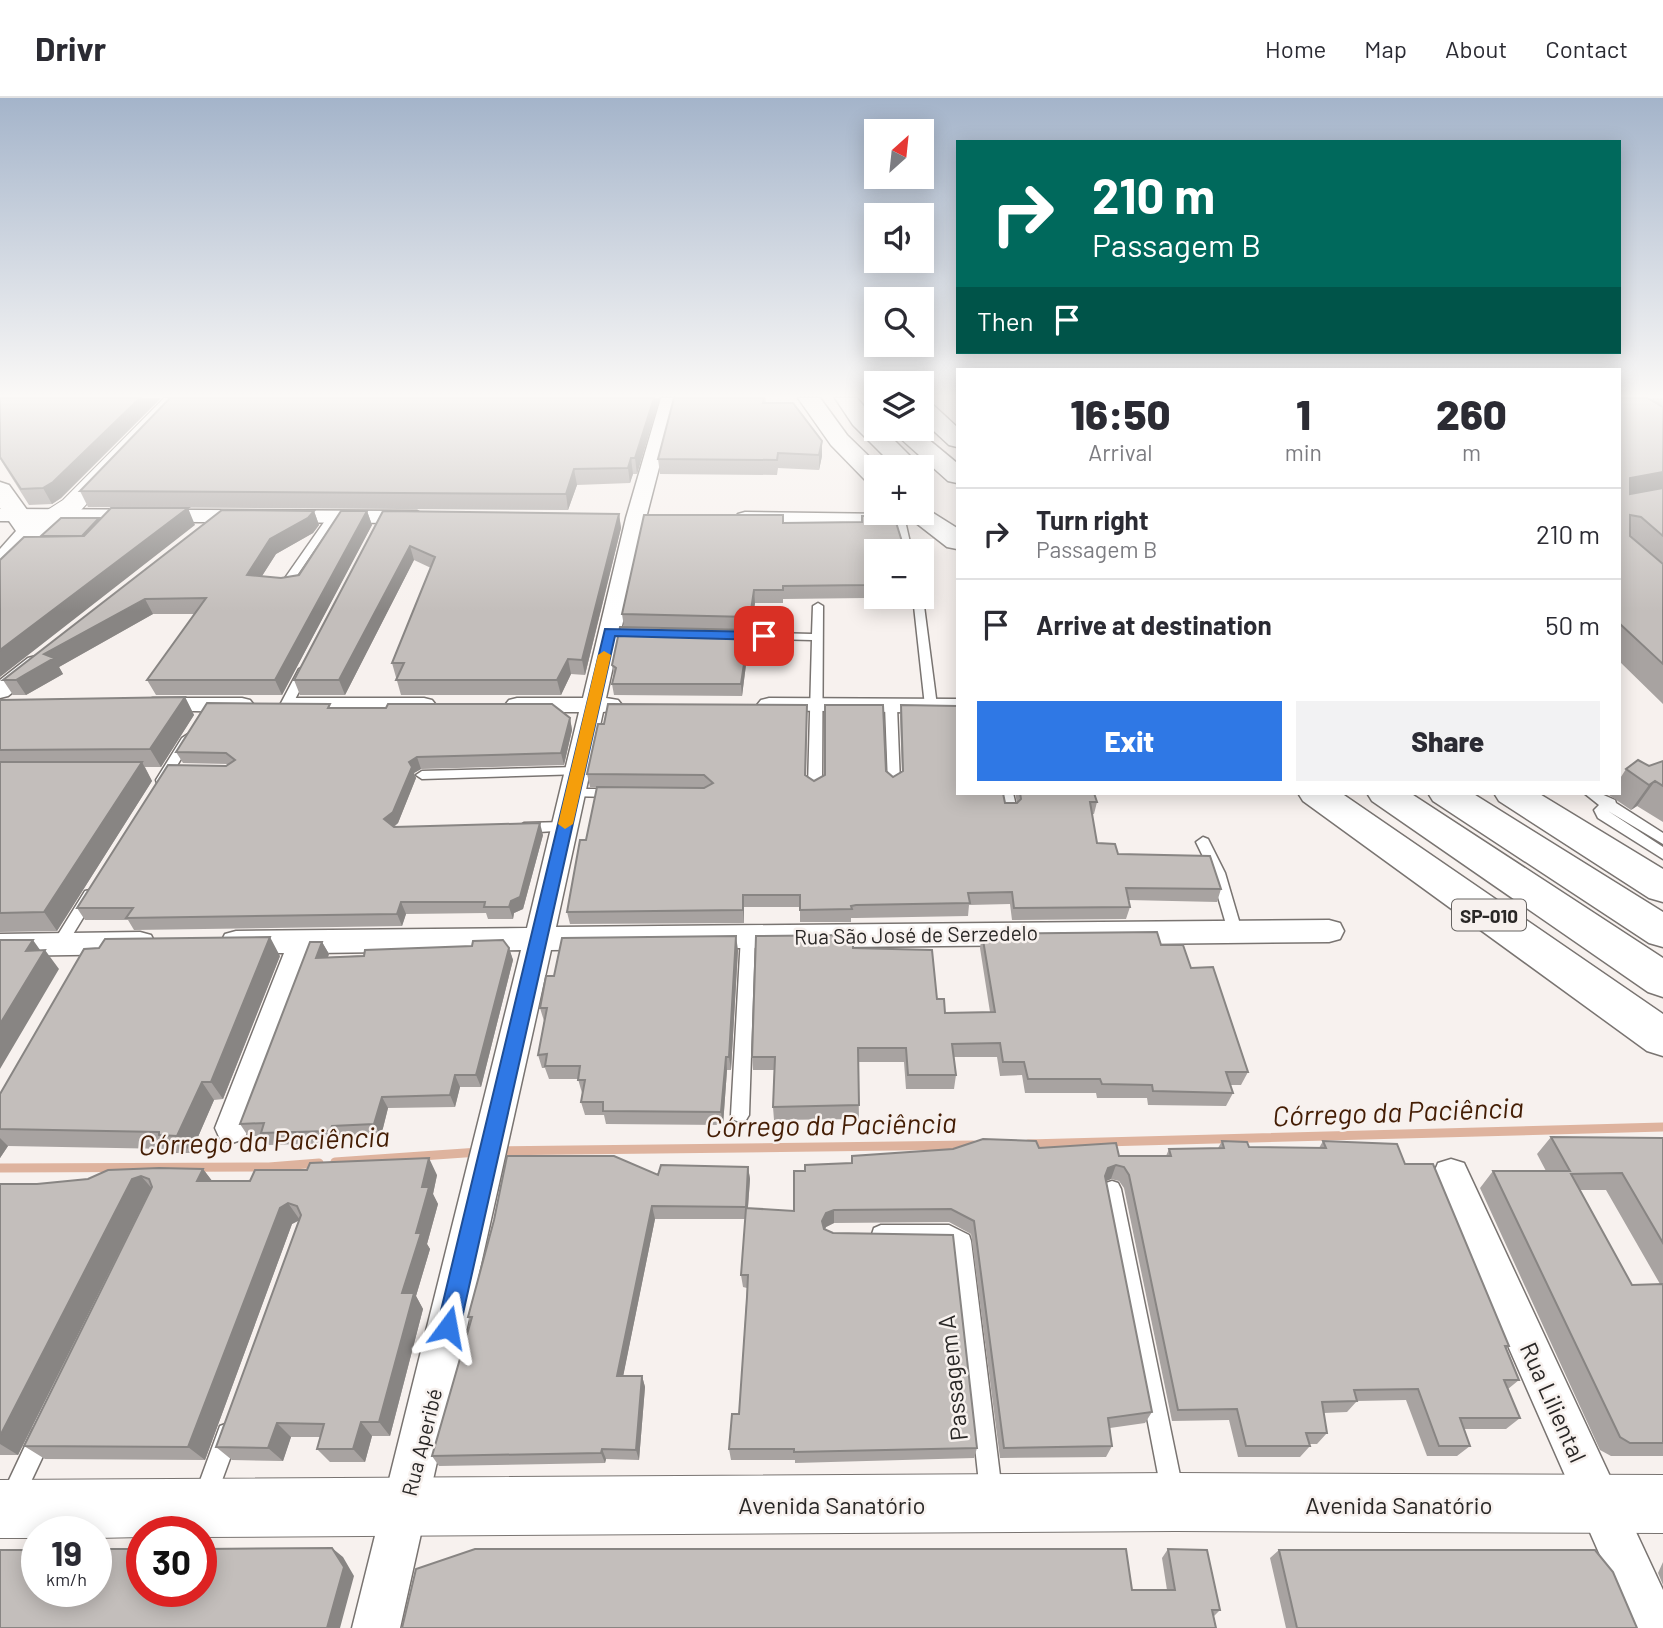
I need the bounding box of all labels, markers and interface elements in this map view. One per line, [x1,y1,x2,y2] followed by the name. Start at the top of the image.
[35,28,106,68] text: Drivr
[1265,34,1326,63] text: Home
[1364,34,1407,63] text: Map
[1445,34,1507,63] text: About
[1545,34,1628,63] text: Contact
[864,119,934,189] north arrow
[864,119,934,609] map controls
[1092,165,1215,224] text: 210 m
[977,168,1068,259] icon: right
[864,203,934,273] button: sound
[1092,225,1261,263] text: Passagem B
[864,287,934,357] button: search
[1048,301,1086,339] icon: arrive
[977,305,1034,336] text: Then
[864,371,934,441] button: layers
[1070,388,1171,438] text: 16:50
[1296,388,1311,438] text: 1
[1436,388,1507,438] text: 260
[1088,438,1152,466] text: Arrival
[1285,438,1322,466] text: min
[1462,438,1481,466] text: m
[864,455,934,525] button: +
[1036,504,1149,535] text: Turn right
[977,515,1015,553] icon: right
[1536,518,1600,549] text: 210 m
[1036,535,1157,563] text: Passagem B
[864,539,934,609] button: −
[734,606,794,666] pin
[977,606,1015,644] icon: arrive
[1036,609,1272,640] text: Arrive at destination
[1545,609,1600,640] text: 50 m
[745,617,783,655] icon: arrive
[977,701,1282,781] button: Exit
[1296,701,1600,781] button: Share
[1452,900,1526,930] road number: SP-010
[794,919,1038,949] street label: Rua São José de Serzedelo
[1272,1090,1524,1132] water label: Córrego da Paciência
[705,1105,957,1143] water label: Córrego da Paciência
[138,1119,390,1161] water label: Córrego da Paciência
[411,1290,485,1364] position arrow
[931,1314,973,1442] street label: Passagem A
[1515,1338,1593,1466] street label: Rua Liliental
[396,1386,446,1498] street label: Rua Aperibé
[738,1490,926,1519] street label: Avenida Sanatório
[1305,1490,1493,1519] street label: Avenida Sanatório
[126,1516,217,1607] speed limit sign: 30
[51,1531,82,1573] text: 19
[46,1568,87,1590] text: km/h

